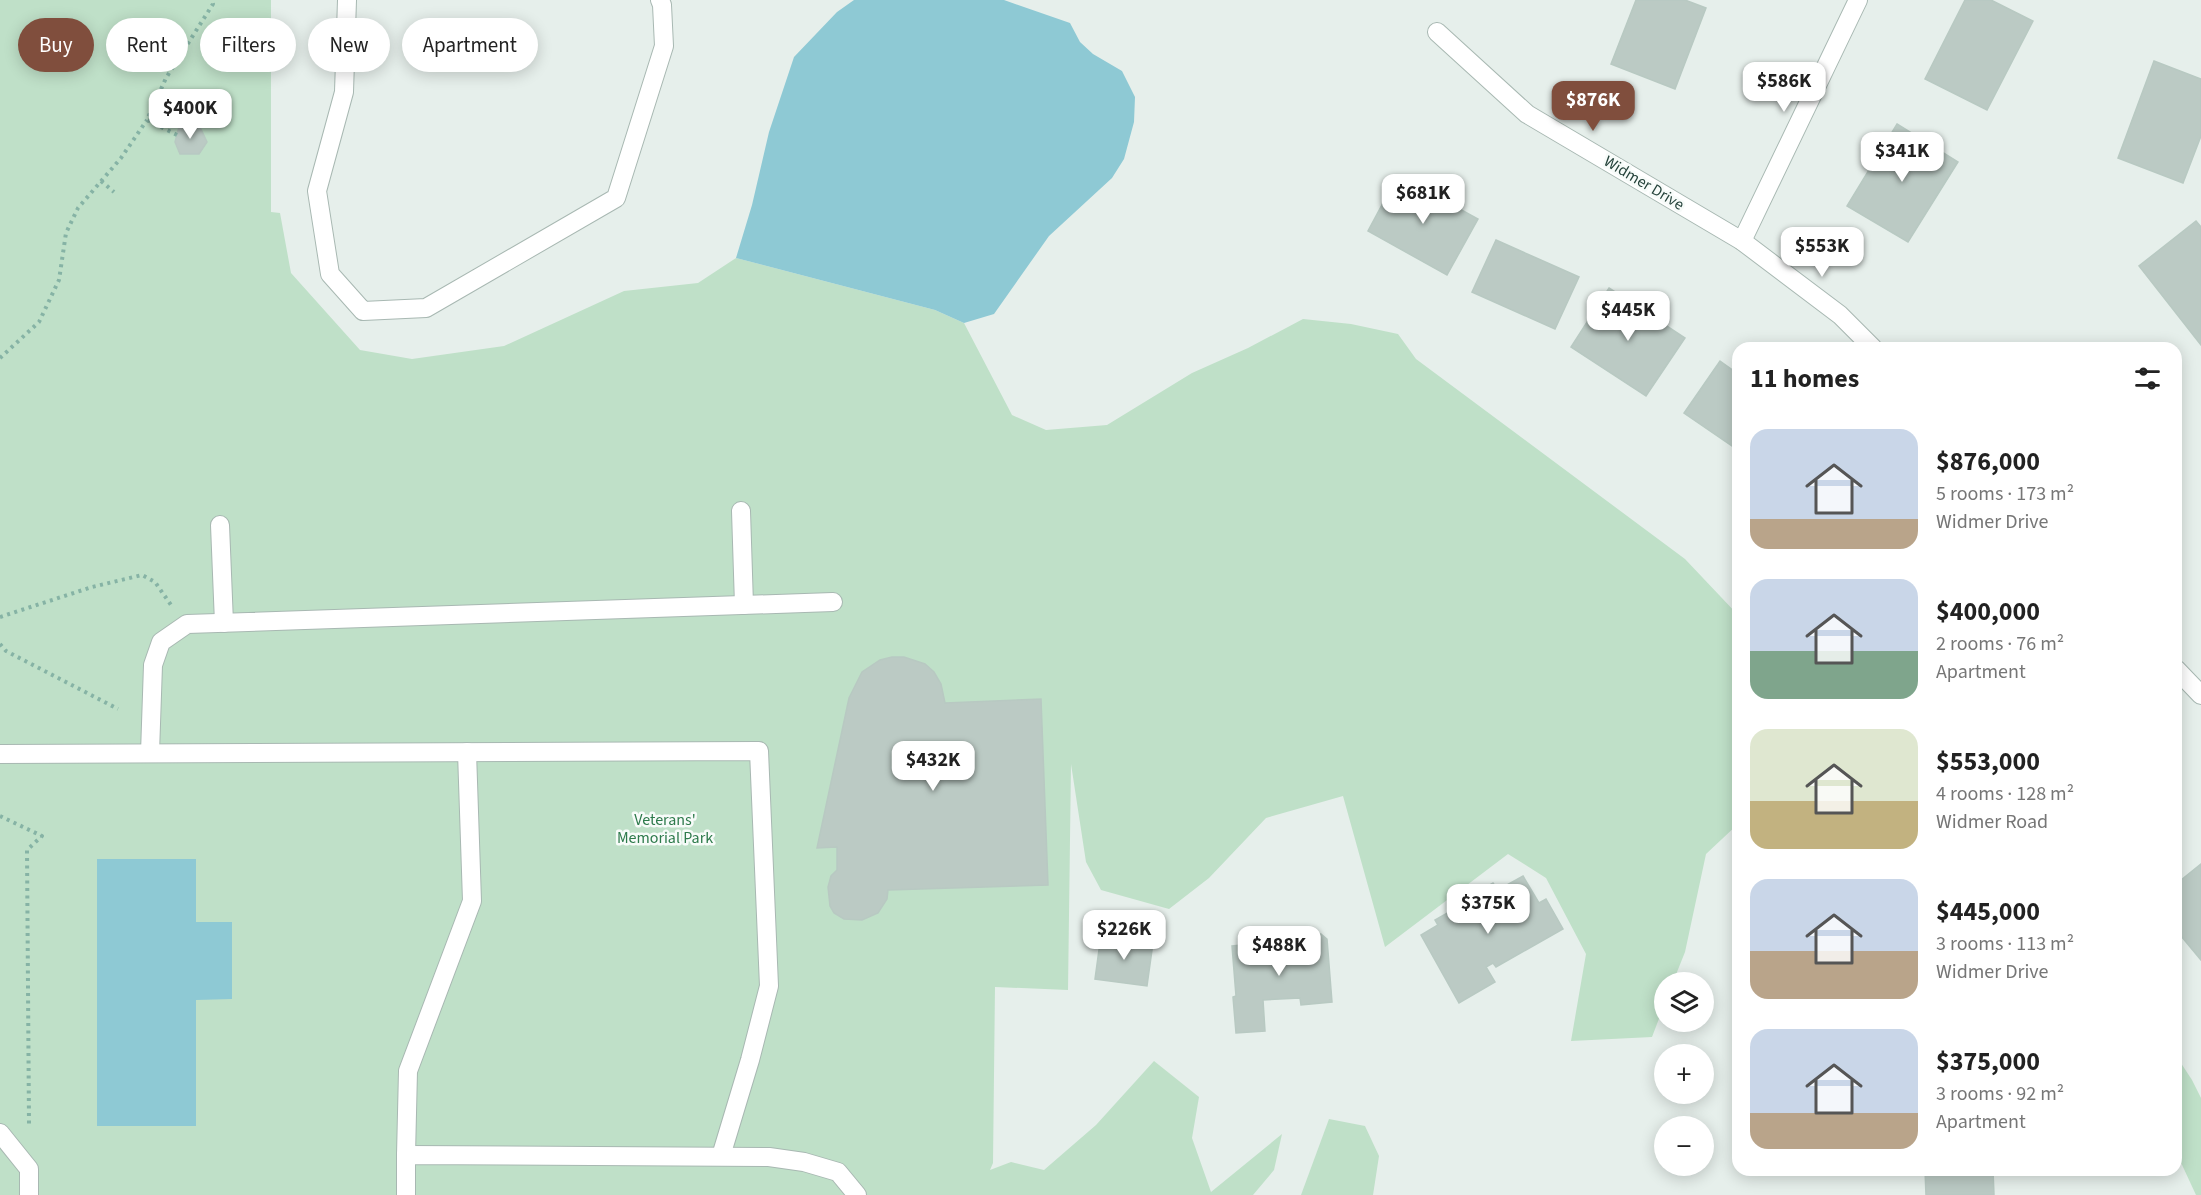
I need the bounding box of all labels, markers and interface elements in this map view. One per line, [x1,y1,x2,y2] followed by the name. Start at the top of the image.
[18,18,94,72] chip: Buy
[106,18,188,72] chip: Rent
[200,18,296,72] chip: Filters
[308,18,390,72] chip: New
[402,18,538,72] chip: Apartment
[1742,62,1826,113] pin: $586K
[1757,67,1811,95] text: $586K
[1551,81,1635,132] pin: $876K
[1566,86,1620,114] text: $876K
[148,89,232,140] pin: $400K
[163,94,217,122] text: $400K
[1860,132,1944,183] pin: $341K
[1875,137,1929,165] text: $341K
[1600,150,1688,216] street label: Widmer Drive
[1381,174,1465,225] pin: $681K
[1396,179,1450,207] text: $681K
[1780,227,1864,278] pin: $553K
[1795,232,1849,260] text: $553K
[1586,291,1670,342] pin: $445K
[1601,296,1655,324] text: $445K
[1750,360,1859,397] text: 11 homes
[2131,362,2164,395] icon: filters
[1936,443,2040,480] text: $876,000
[1798,453,1870,525] icon: home
[1936,480,2074,508] text: 5 rooms · 173 m²
[1936,508,2049,536] text: Widmer Drive
[1936,593,2040,630] text: $400,000
[1798,603,1870,675] icon: home
[1936,630,2064,658] text: 2 rooms · 76 m²
[1936,658,2026,686] text: Apartment
[891,741,975,792] pin: $432K
[1936,743,2040,780] text: $553,000
[906,746,960,774] text: $432K
[1798,753,1870,825] icon: home
[1936,780,2074,808] text: 4 rooms · 128 m²
[1936,808,2048,836] text: Widmer Road
[617,809,713,849] park label: Veterans' Memorial Park
[1446,884,1530,935] pin: $375K
[1461,889,1515,917] text: $375K
[1936,893,2040,930] text: $445,000
[1798,903,1870,975] icon: home
[1082,910,1166,961] pin: $226K
[1097,915,1151,943] text: $226K
[1237,926,1321,977] pin: $488K
[1936,930,2074,958] text: 3 rooms · 113 m²
[1252,931,1306,959] text: $488K
[1936,958,2049,986] text: Widmer Drive
[1654,972,1714,1176] map controls
[1654,972,1714,1032] button: layers
[1936,1043,2040,1080] text: $375,000
[1654,1044,1714,1104] button: +
[1798,1053,1870,1125] icon: home
[1936,1080,2064,1108] text: 3 rooms · 92 m²
[1936,1108,2026,1136] text: Apartment
[1654,1116,1714,1176] button: −

